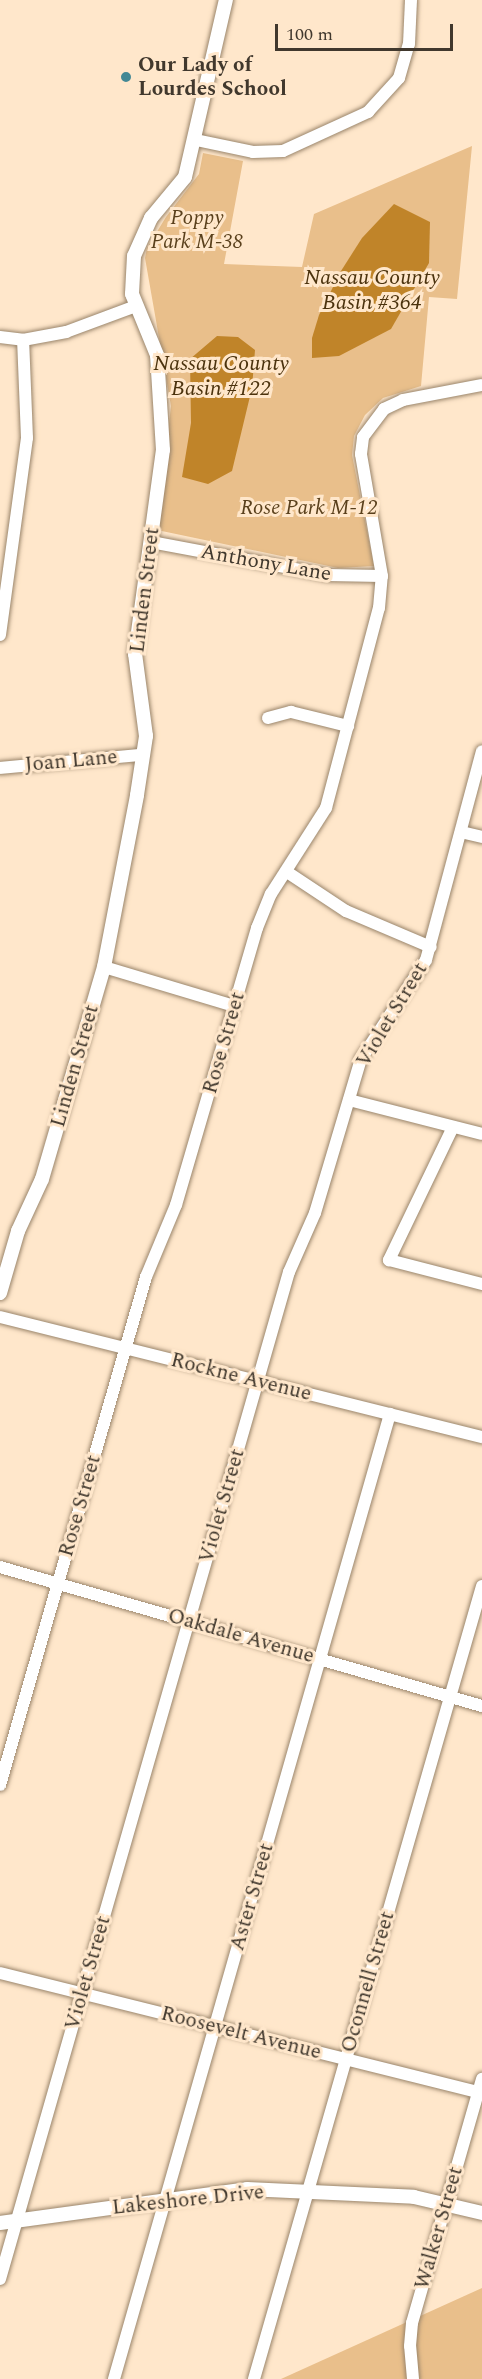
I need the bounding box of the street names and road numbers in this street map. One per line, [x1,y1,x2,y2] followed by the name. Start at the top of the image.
[125,526,165,654] street label: Linden Street
[199,539,333,587] street label: Anthony Lane
[24,744,118,778] street label: Joan Lane
[351,958,433,1072] street label: Violet Street
[197,989,251,1097] street label: Rose Street
[45,1002,105,1130] street label: Linden Street
[168,1347,314,1407] street label: Rockne Avenue
[194,1446,250,1566] street label: Violet Street
[53,1452,107,1560] street label: Rose Street
[165,1603,317,1669] street label: Oakdale Avenue
[225,1840,279,1954] street label: Aster Street
[336,1909,400,2055] street label: Oconnell Street
[60,1913,116,2033] street label: Violet Street
[158,2001,324,2065] street label: Roosevelt Avenue
[409,2164,469,2292] street label: Walker Street
[111,2179,265,2221] street label: Lakeshore Drive

